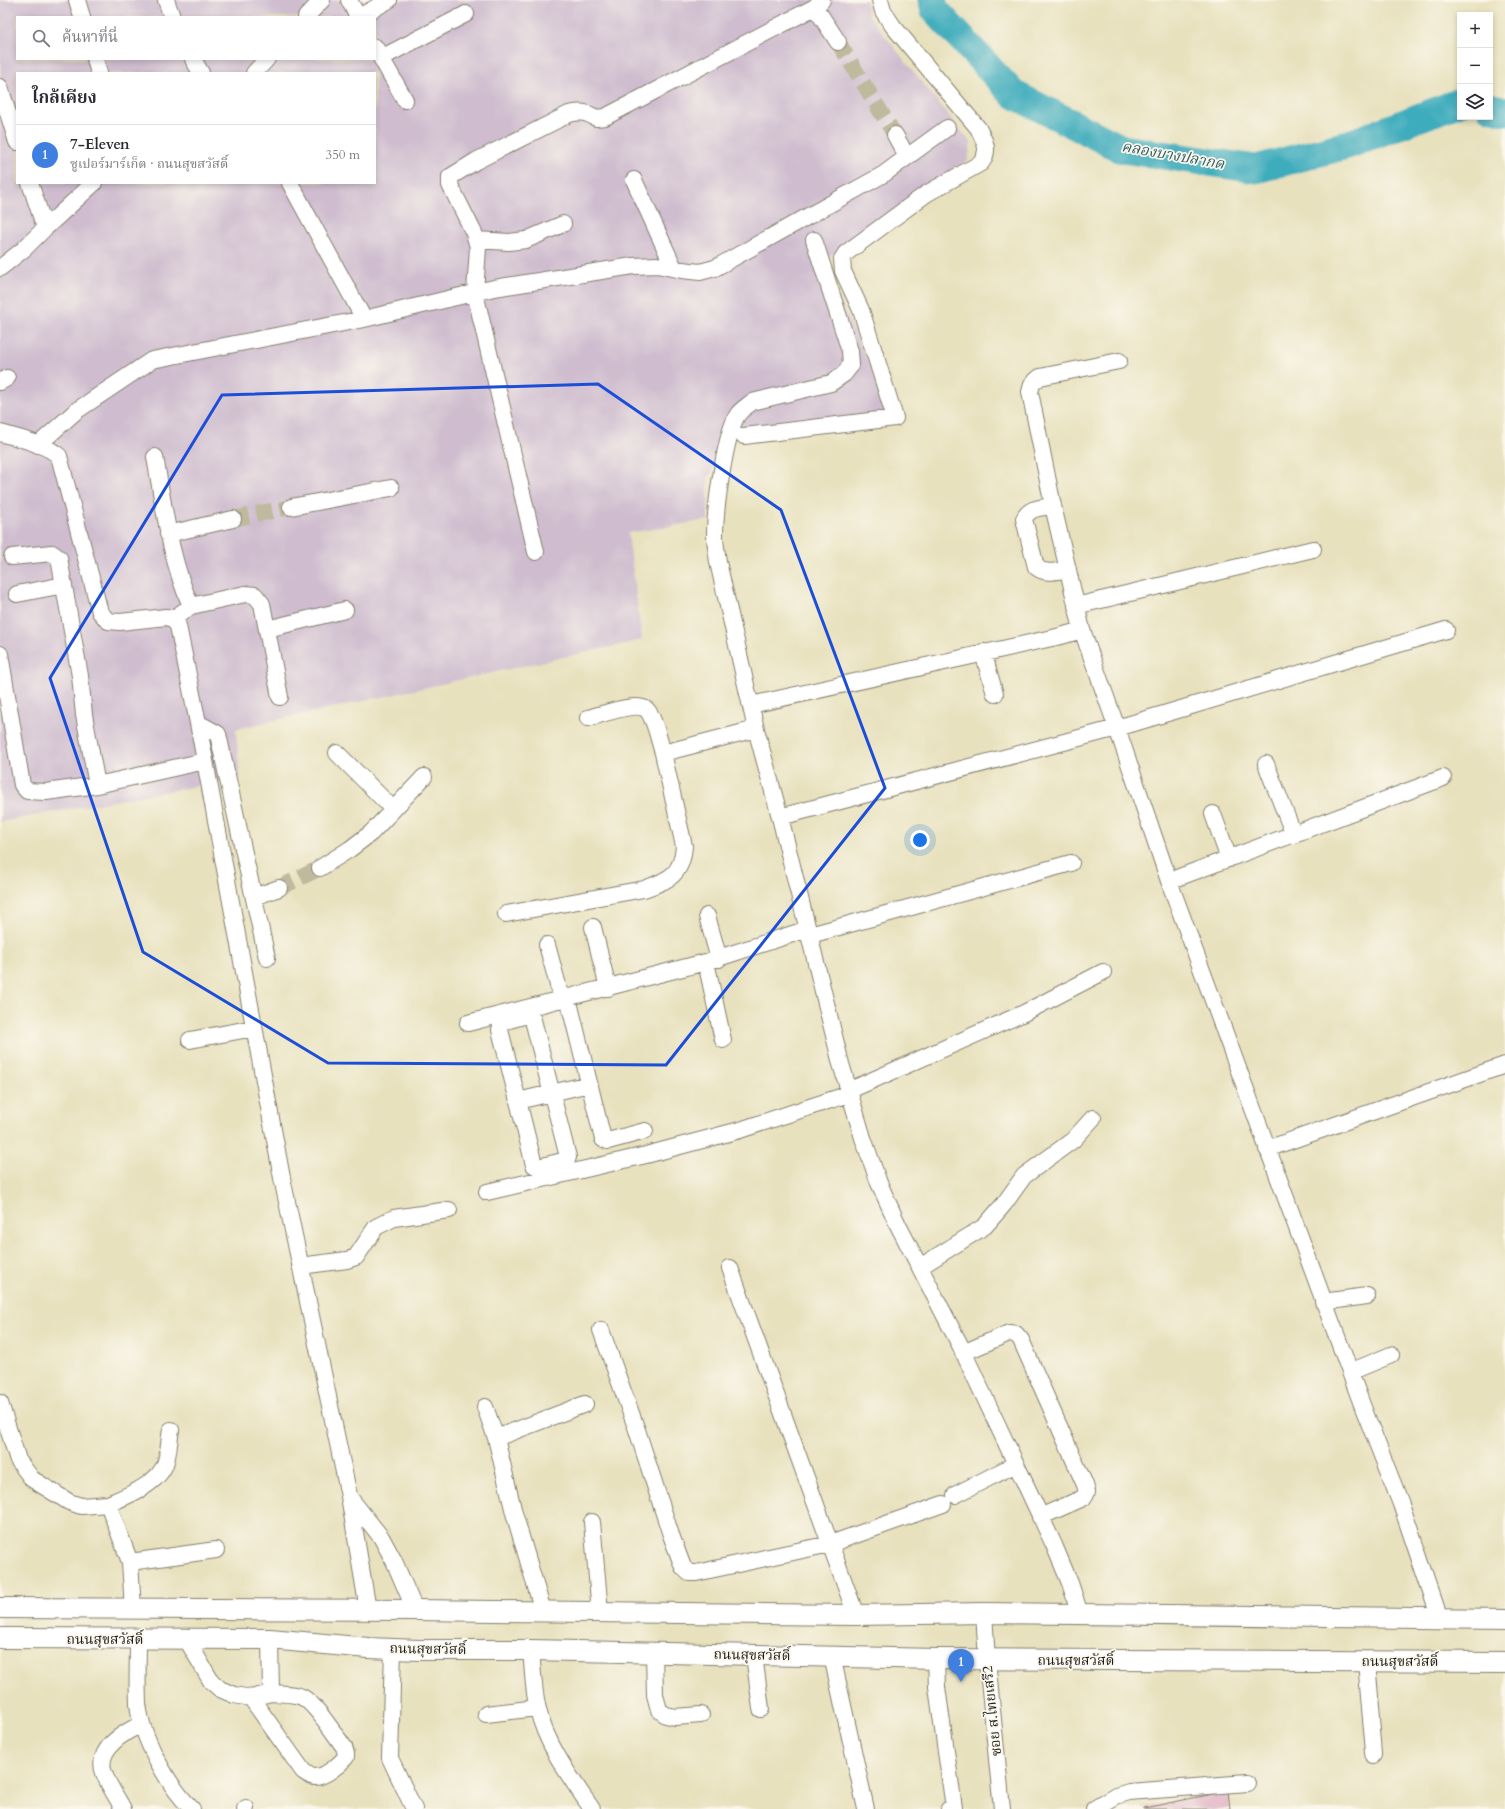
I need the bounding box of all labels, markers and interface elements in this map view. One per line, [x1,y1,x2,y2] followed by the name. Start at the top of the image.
[1457,12,1493,120] map controls
[1457,12,1493,48] button: +
[16,16,376,60] search box
[30,27,52,49] icon: search
[62,27,118,47] text: ค้นหาที่นี่
[1457,48,1493,84] button: −
[1457,84,1493,120] button: layers
[32,86,97,109] text: ใกล้เคียง
[70,134,130,154] text: 7-Eleven
[1120,136,1226,174] water label: คลองบางปลากด
[42,146,48,164] text: 1
[326,146,360,164] text: 350 m
[70,155,228,173] text: ซูเปอร์มาร์เก็ต · ถนนสุขสวัสดิ์
[910,830,930,850] your location
[67,1629,145,1649] street label: ถนนสุขสวัสดิ์
[389,1638,468,1659] street label: ถนนสุขสวัสดิ์
[713,1644,792,1665] street label: ถนนสุขสวัสดิ์
[948,1649,974,1682] pin: 1
[1038,1650,1116,1670] street label: ถนนสุขสวัสดิ์
[1362,1651,1440,1671] street label: ถนนสุขสวัสดิ์
[977,1665,1006,1757] street label: ซอย ส.ไทยเสรี2

